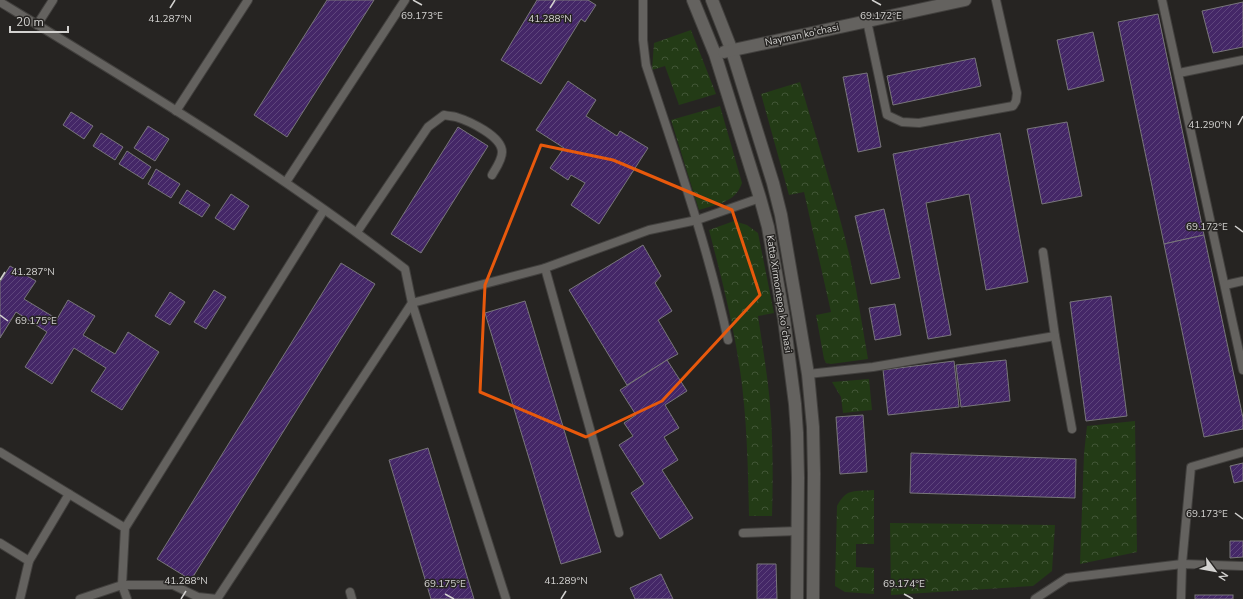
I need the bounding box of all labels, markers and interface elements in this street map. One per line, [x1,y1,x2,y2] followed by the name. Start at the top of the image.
[10,8,68,34] scale bar
[401,9,443,23] text: 69.173°E
[860,9,902,23] text: 69.172°E
[148,12,192,26] text: 41.287°N
[528,12,572,26] text: 41.288°N
[16,14,44,30] text: 20 m
[764,20,840,50] street label: Nayman ko'chasi
[1188,118,1232,132] text: 41.290°N
[1186,220,1228,234] text: 69.172°E
[763,234,795,354] street label: Katta Xirmontepa koʻchasi
[11,265,55,279] text: 41.287°N
[15,314,57,328] text: 69.175°E
[1186,507,1228,521] text: 69.173°E
[1195,551,1235,591] north arrow
[1215,569,1232,584] text: N
[164,574,208,588] text: 41.288°N
[544,574,588,588] text: 41.289°N
[424,577,466,591] text: 69.175°E
[883,577,925,591] text: 69.174°E

